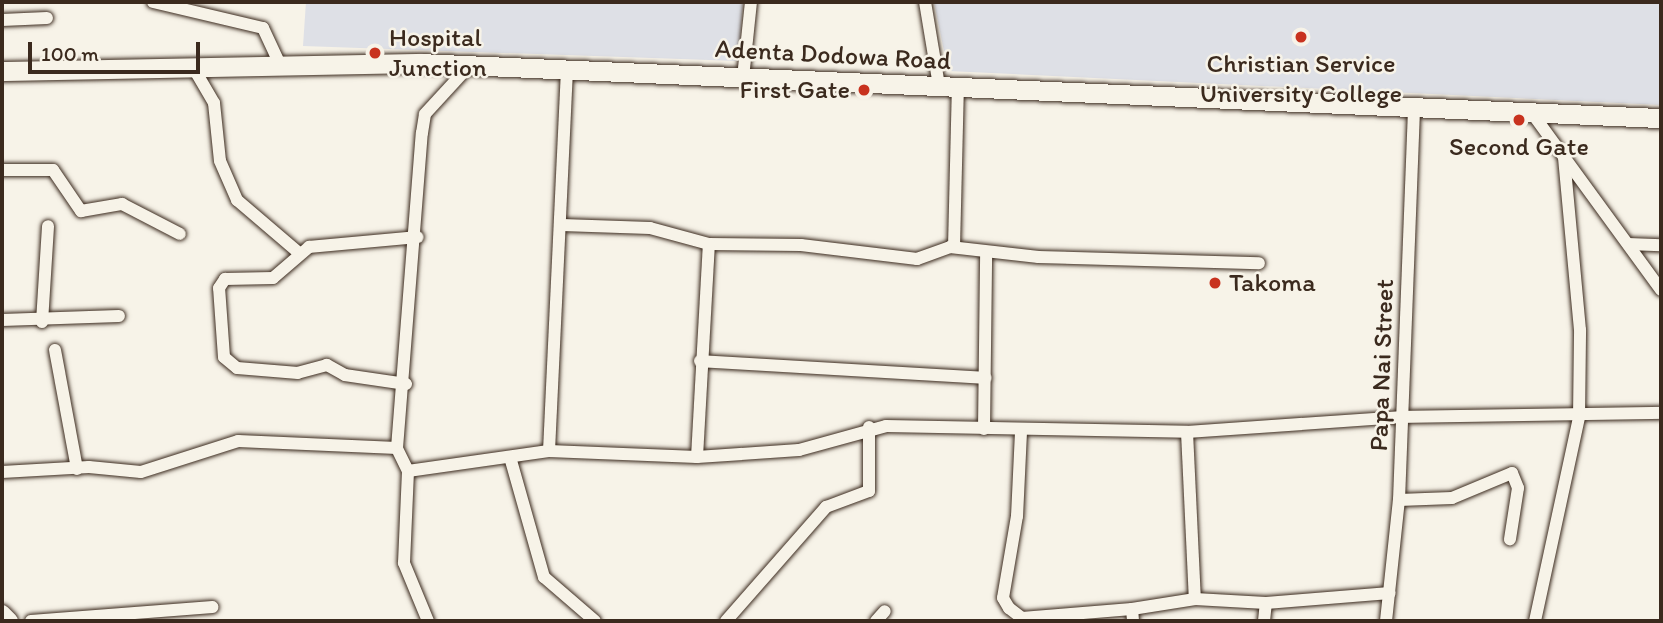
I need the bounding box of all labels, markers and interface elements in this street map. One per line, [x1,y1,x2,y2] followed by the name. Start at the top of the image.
[389,22,487,84] place label: Hospital Junction
[32,28,203,72] scale bar
[1293,29,1309,45] marker: Christian Service University College
[714,33,952,77] street label: Adenta Dodowa Road
[41,41,99,66] text: 100 m
[367,45,383,61] marker: Hospital Junction
[1200,48,1402,110] place label: Christian Service University College
[739,74,850,106] place label: First Gate
[856,82,872,98] marker: First Gate
[1511,112,1527,128] marker: Second Gate
[1449,131,1589,163] place label: Second Gate
[1229,267,1316,299] place label: Takoma
[1207,275,1223,291] marker: Takoma
[1363,278,1401,452] street label: Papa Nai Street

